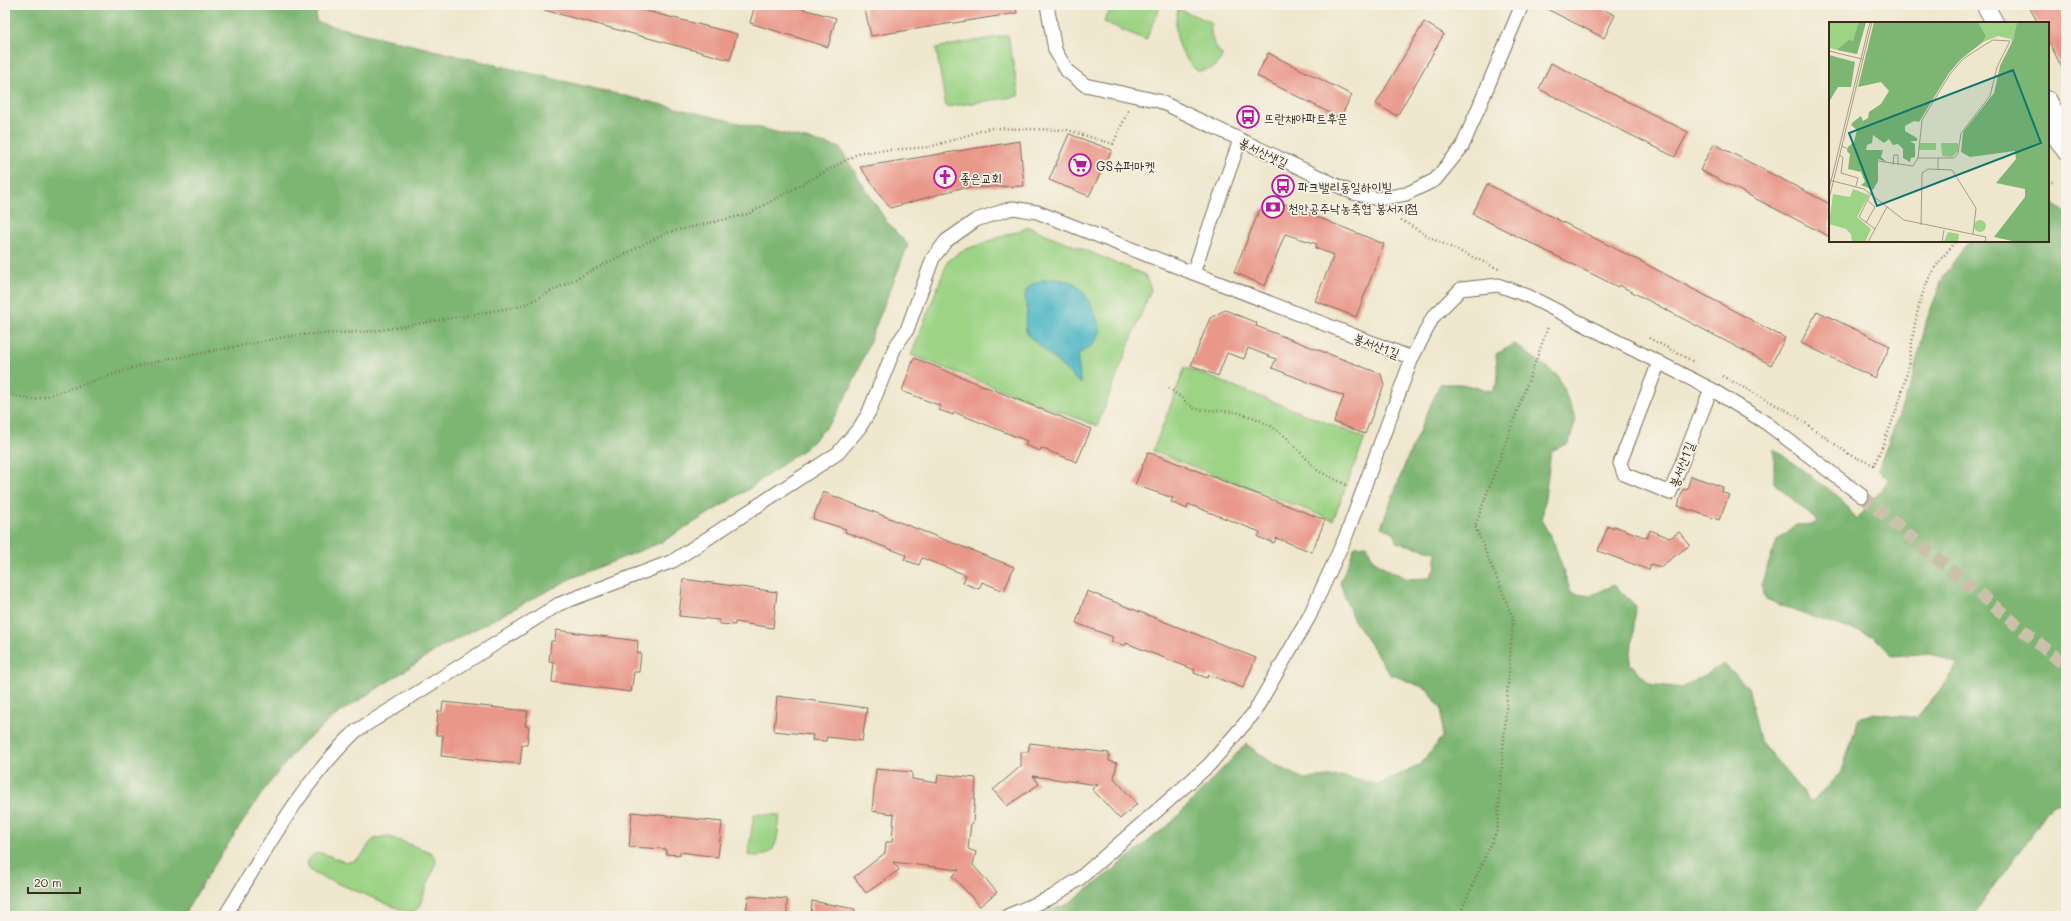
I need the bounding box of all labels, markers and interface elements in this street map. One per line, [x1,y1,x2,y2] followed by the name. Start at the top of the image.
[1829,22,2049,242] inset map
[1235,104,1261,130] bus stop icon: 뜨란채아파트후문
[1264,109,1348,126] place label: 뜨란채아파트후문
[1237,133,1291,171] street label: 봉서산샛길
[1067,152,1093,178] supermarket icon: GS슈퍼마켓
[1096,157,1155,174] place label: GS슈퍼마켓
[932,164,958,190] church icon: 좋은교회
[960,169,1002,186] place label: 좋은교회
[1270,173,1296,199] bus stop icon: 파크밸리동일하이빌
[1298,178,1393,195] place label: 파크밸리동일하이빌
[1260,194,1286,220] bank icon: 천안공주낙농축협 봉서지점
[1288,199,1418,216] place label: 천안공주낙농축협 봉서지점
[1352,329,1402,361] street label: 봉서산1길
[1664,439,1698,489] street label: 봉서산1길
[28,869,80,895] scale bar
[34,874,62,890] text: 20 m

